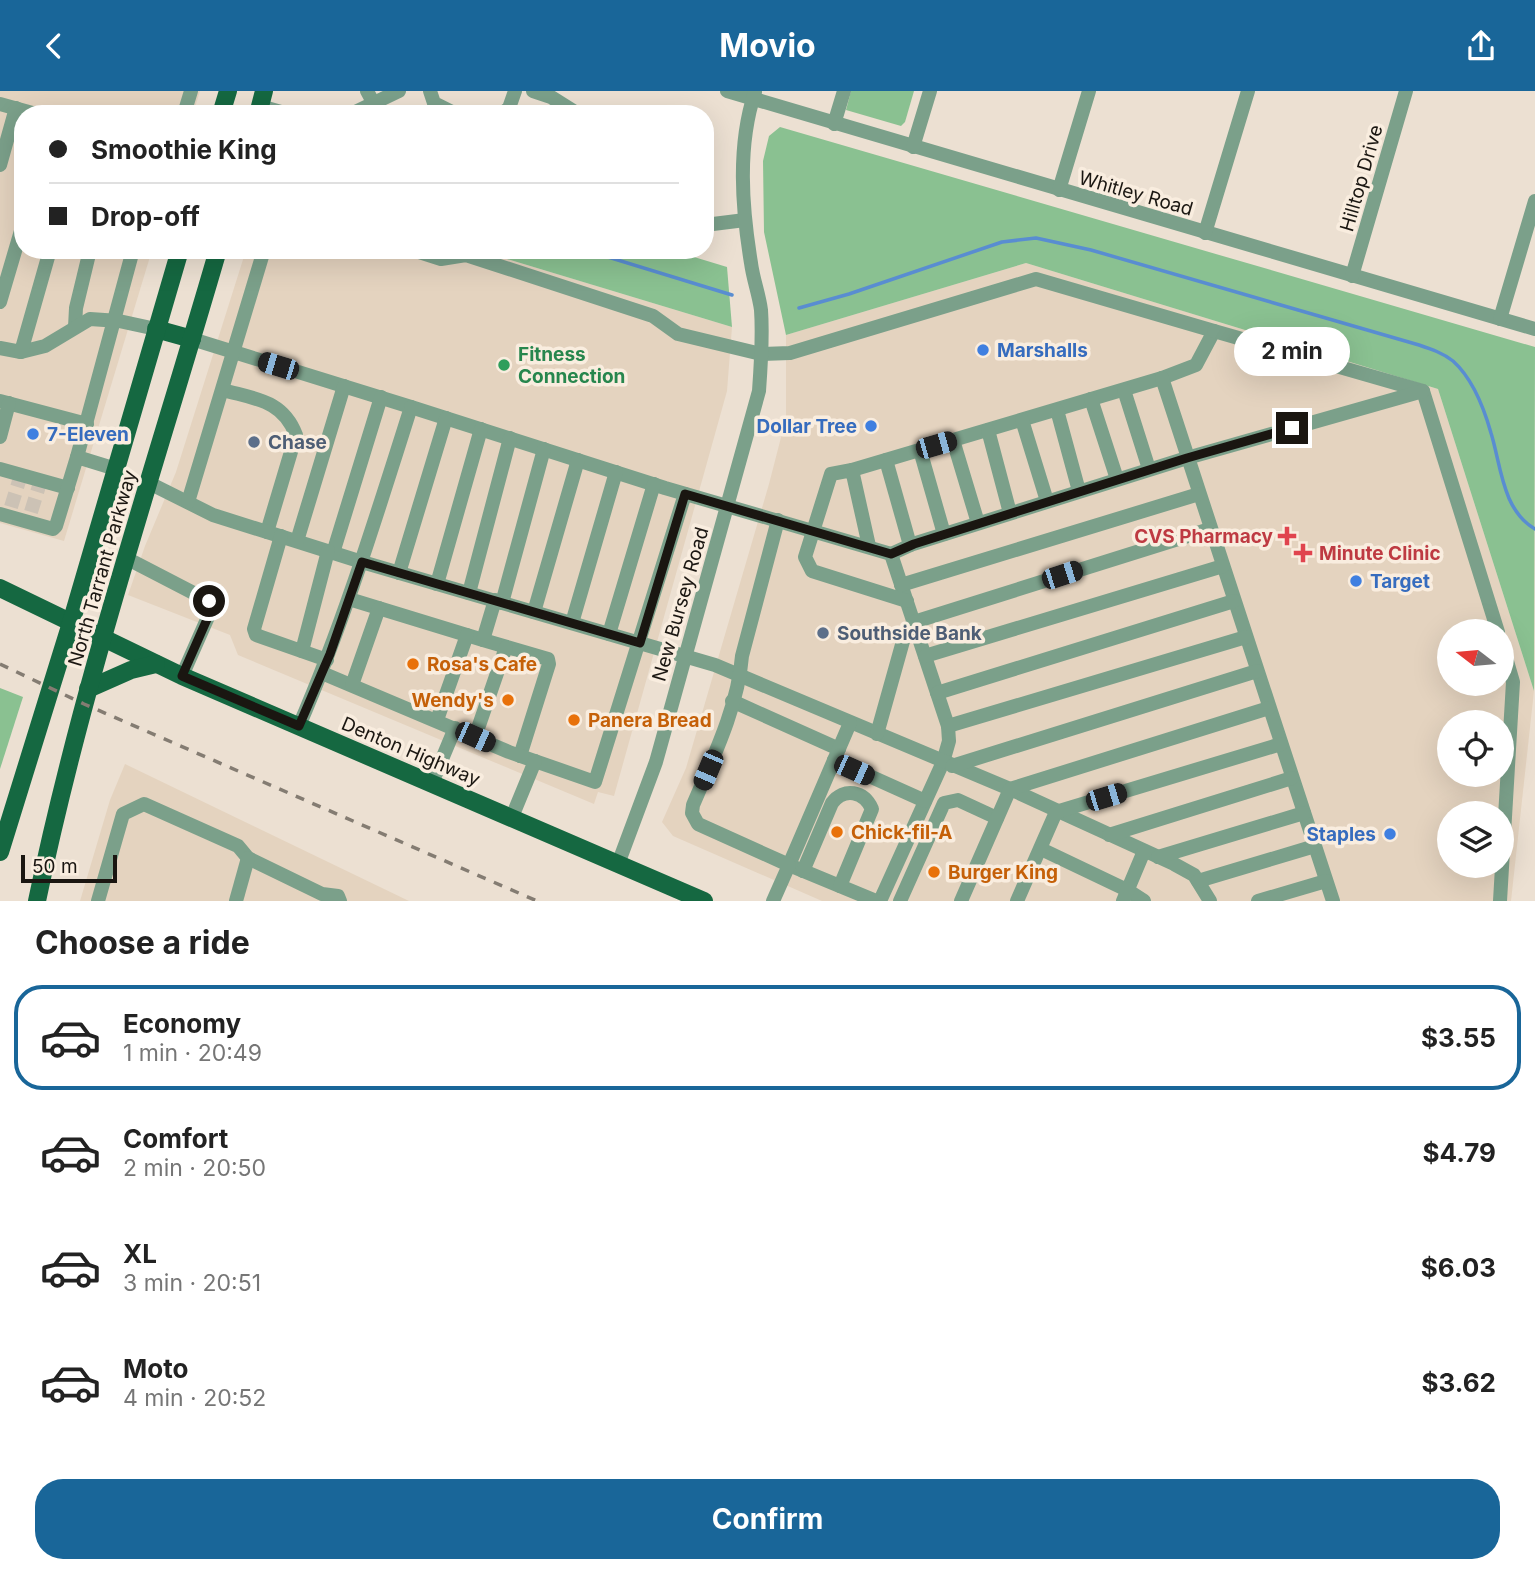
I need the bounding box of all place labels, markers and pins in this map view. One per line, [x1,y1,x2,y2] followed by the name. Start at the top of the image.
[997,339,1088,362] place label: Marshalls
[975,342,991,358] marker: Marshalls
[518,343,625,388] place label: Fitness Connection
[496,357,512,373] marker: Fitness Connection
[757,415,857,438] place label: Dollar Tree
[863,418,879,434] marker: Dollar Tree
[47,423,129,446] place label: 7-Eleven
[25,426,41,442] marker: 7-Eleven
[268,431,327,454] place label: Chase
[246,434,262,450] marker: Chase
[1134,525,1274,548] place label: CVS Pharmacy
[1279,528,1295,544] marker: CVS Pharmacy
[1319,542,1441,565] place label: Minute Clinic
[1293,543,1313,563] marker: Minute Clinic
[1370,570,1430,593] place label: Target
[1348,573,1364,589] marker: Target
[837,622,982,645] place label: Southside Bank
[815,625,831,641] marker: Southside Bank
[427,653,537,676] place label: Rosa's Cafe
[405,656,421,672] marker: Rosa's Cafe
[412,689,494,712] place label: Wendy's
[500,692,516,708] marker: Wendy's
[588,709,712,732] place label: Panera Bread
[566,712,582,728] marker: Panera Bread
[851,821,952,844] place label: Chick-fil-A
[1306,823,1376,846] place label: Staples
[829,824,845,840] marker: Chick-fil-A
[1382,826,1398,842] marker: Staples
[948,861,1058,884] place label: Burger King
[926,864,942,880] marker: Burger King

